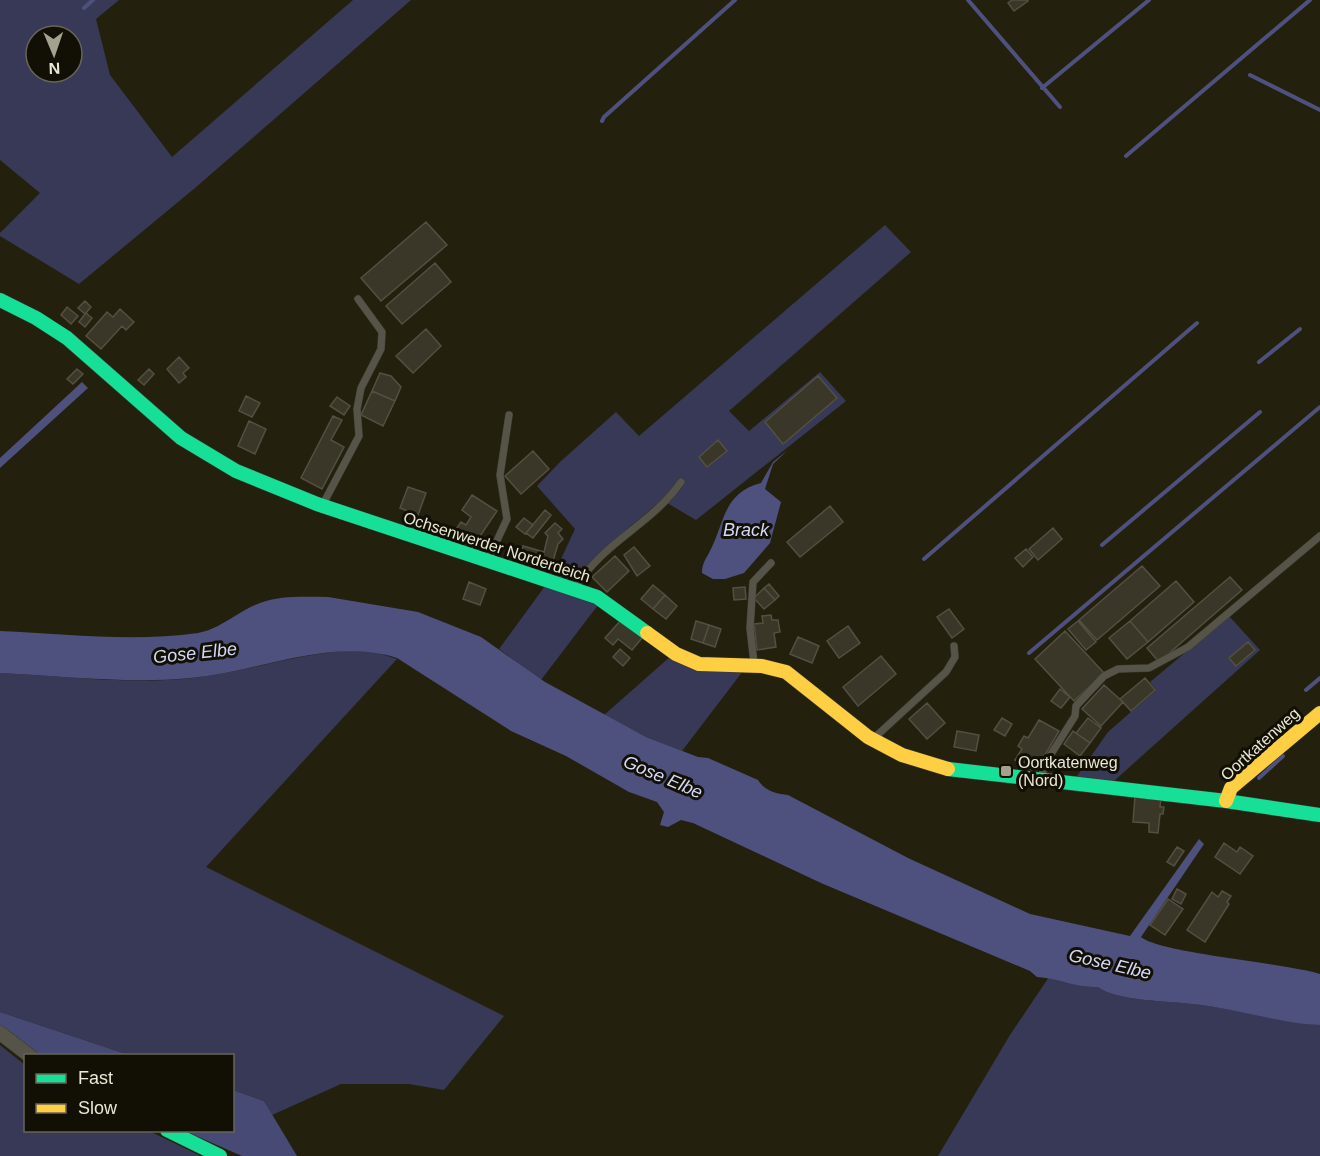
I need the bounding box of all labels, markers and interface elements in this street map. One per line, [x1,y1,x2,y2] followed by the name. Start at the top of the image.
[24,24,84,84] north arrow
[48,60,61,77] text: N
[401,509,593,585] street label: Ochsenwerder Norderdeich
[723,520,770,540] water label: Brack
[152,639,238,667] water label: Gose Elbe
[1217,704,1303,784] street label: Oortkatenweg
[620,751,706,803] water label: Gose Elbe
[1018,754,1118,789] place label: Oortkatenweg (Nord)
[999,764,1013,778] marker: Oortkatenweg (Nord)
[1067,945,1153,983] water label: Gose Elbe
[24,1054,234,1132] legend
[78,1068,113,1088] text: Fast
[78,1098,118,1118] text: Slow

